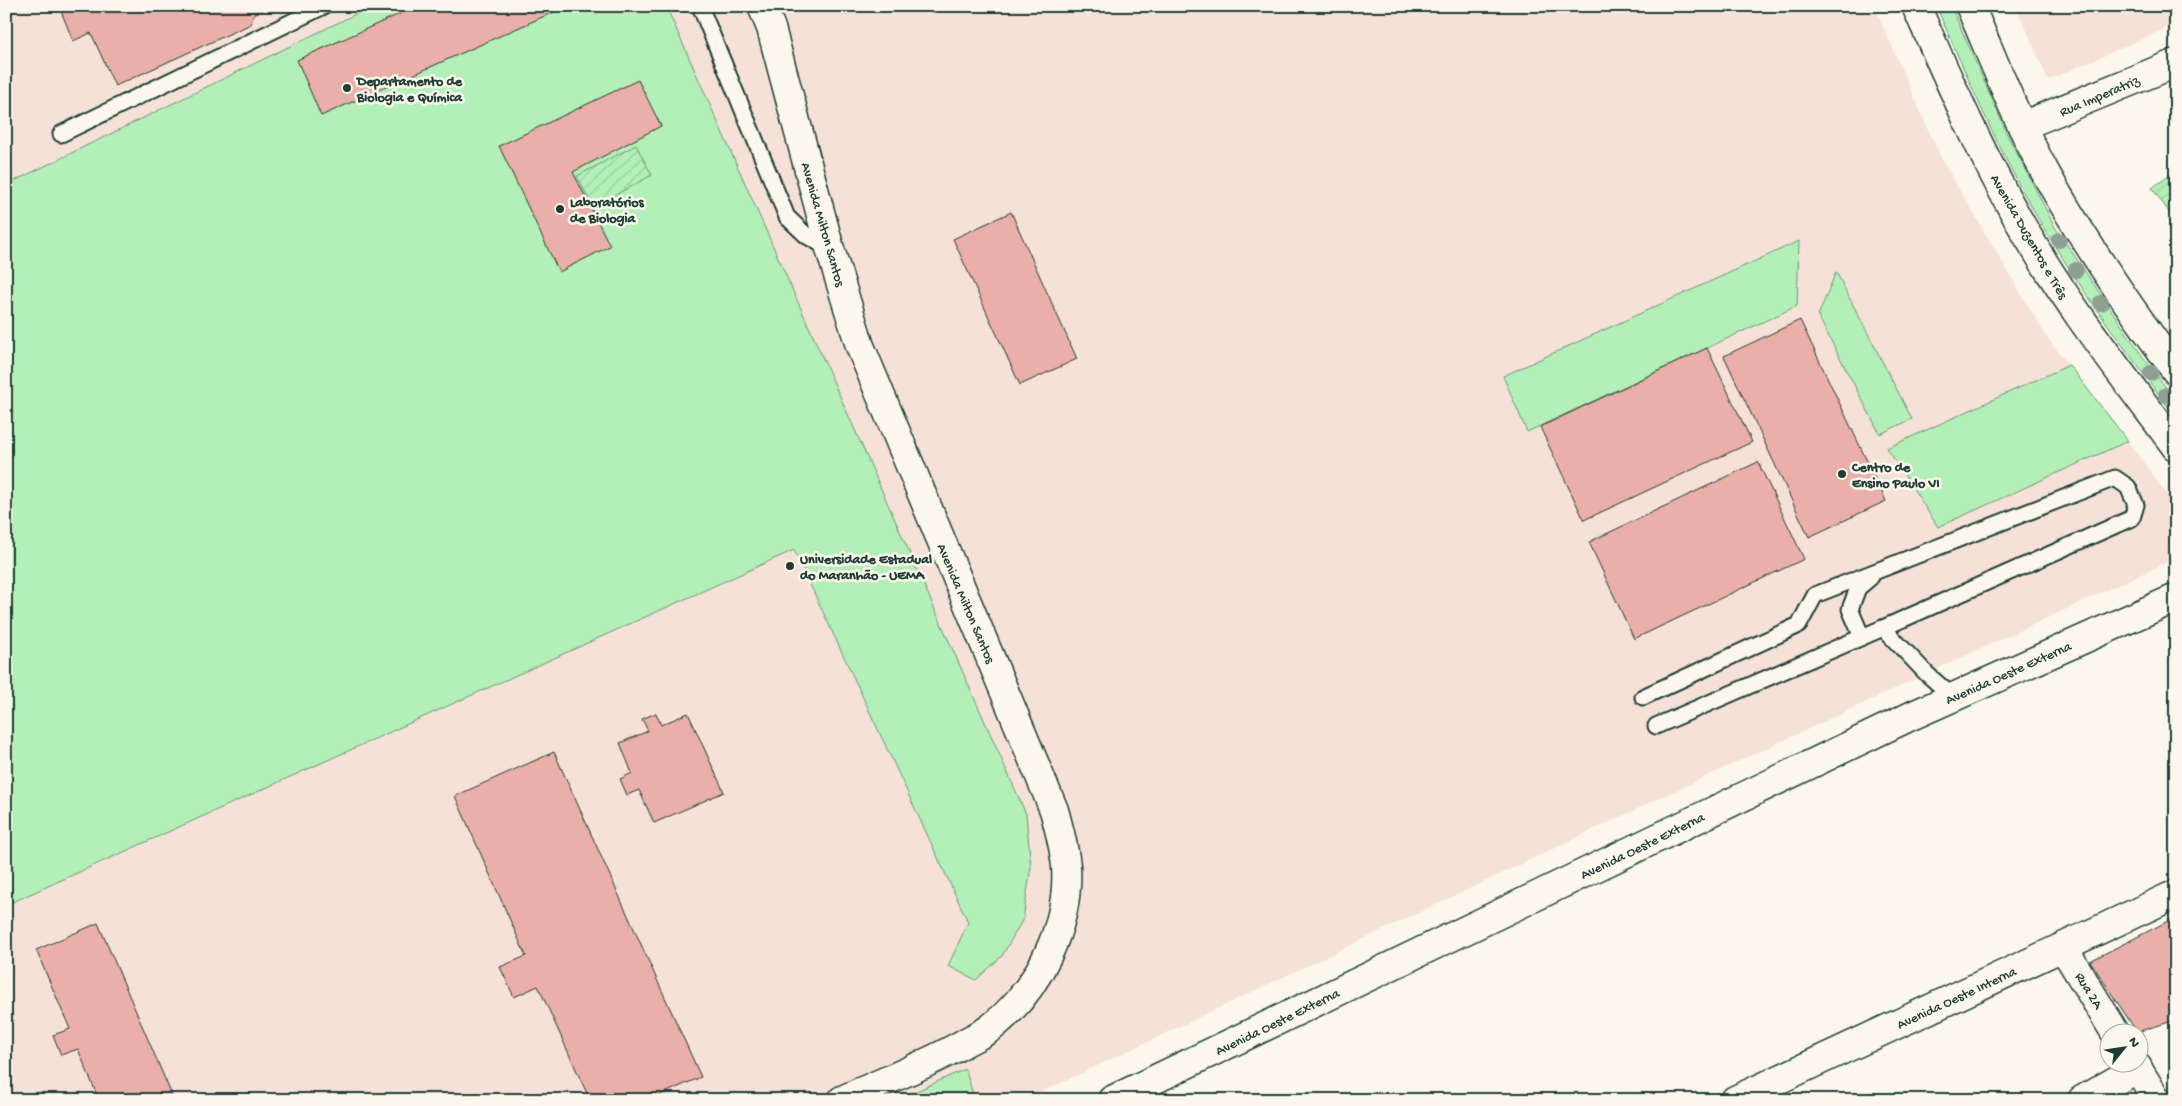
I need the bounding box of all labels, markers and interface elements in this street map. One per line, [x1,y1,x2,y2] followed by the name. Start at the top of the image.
[2058,73,2143,122] street label: Rua Imperatriz
[355,74,463,107] place label: Departamento de Biologia e Química
[341,82,353,94] marker: Departamento de Biologia e Química
[796,161,848,290] street label: Avenida Milton Santos
[1985,172,2071,303] street label: Avenida Duzentos e Três
[570,195,645,228] place label: Laboratórios de Biologia
[554,203,566,215] marker: Laboratórios de Biologia
[1851,460,1940,493] place label: Centro de Ensino Paulo VI
[1836,468,1848,480] marker: Centro de Ensino Paulo VI
[932,542,998,667] street label: Avenida Milton Santos
[800,552,932,585] place label: Universidade Estadual do Maranhão - UEMA
[784,560,796,572] marker: Universidade Estadual do Maranhão - UEMA
[1943,638,2076,710] street label: Avenida Oeste Externa
[1578,809,1709,885] street label: Avenida Oeste Externa
[1895,964,2021,1034] street label: Avenida Oeste Interna
[2070,970,2106,1013] street label: Rua 2A
[1213,985,1344,1061] street label: Avenida Oeste Externa
[2100,1024,2150,1074] north arrow
[2123,1035,2143,1051] text: N

